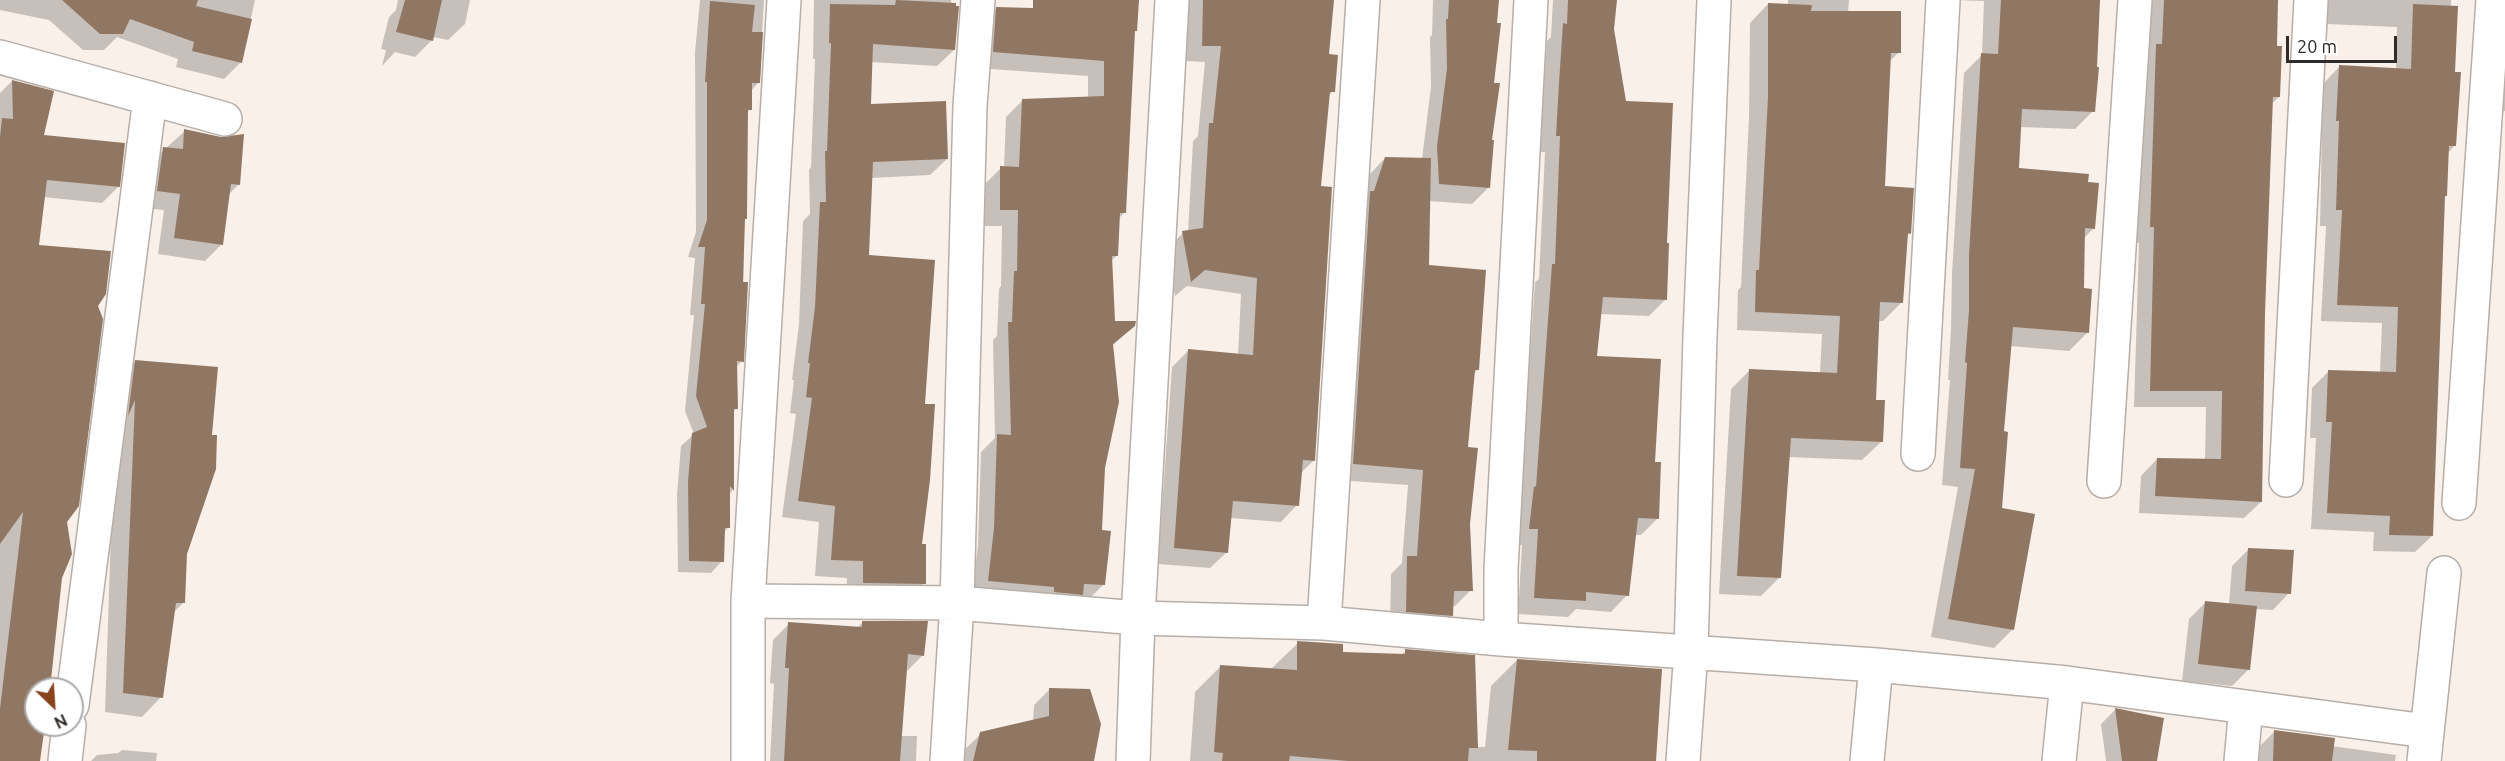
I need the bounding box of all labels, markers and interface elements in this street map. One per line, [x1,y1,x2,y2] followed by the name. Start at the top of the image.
[2289,24,2400,62] scale bar
[2297,36,2337,56] text: 20 m
[24,677,84,737] north arrow
[52,711,70,732] text: N

